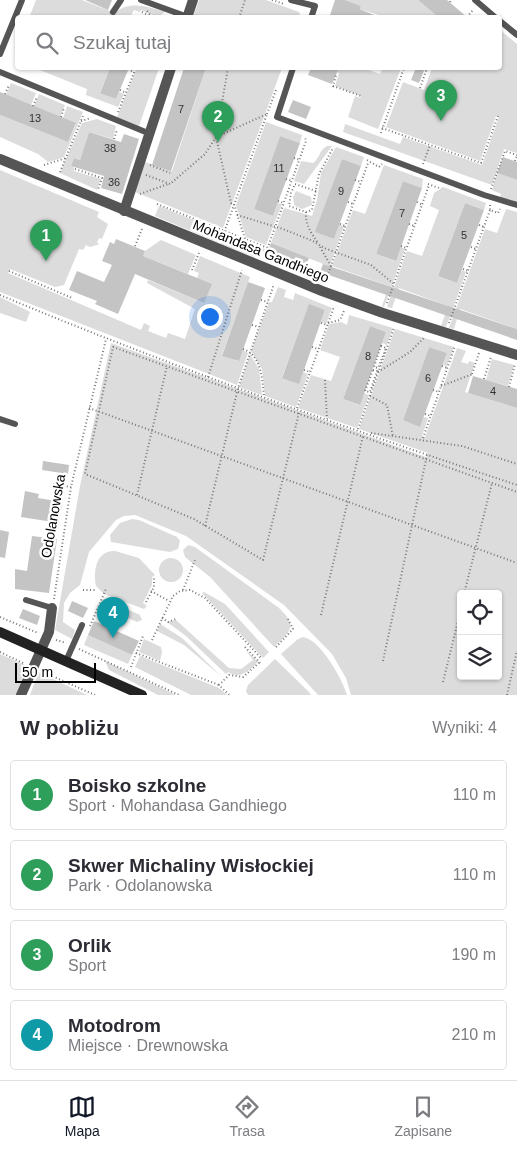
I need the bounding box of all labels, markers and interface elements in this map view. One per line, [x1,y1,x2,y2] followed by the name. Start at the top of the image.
[15,15,502,70] search box
[33,29,61,57] icon: search
[73,32,171,53] text: Szukaj tutaj
[425,80,457,121] pin: 3
[202,101,234,142] pin: 2
[178,103,184,115] house number: 7
[29,112,41,124] house number: 13
[104,142,116,154] house number: 38
[273,162,285,174] house number: 11
[108,176,120,188] house number: 36
[338,185,344,197] house number: 9
[399,207,405,219] house number: 7
[191,216,332,286] street label: Mohandasa Gandhiego
[30,220,62,261] pin: 1
[461,229,467,241] house number: 5
[197,304,223,330] your location
[365,350,371,362] house number: 8
[425,372,431,384] house number: 6
[490,385,496,397] house number: 4
[38,473,68,559] street label: Odolanowska
[457,590,502,680] map controls
[457,590,502,635] button: locate
[97,597,129,638] pin: 4
[457,635,502,680] button: layers
[15,660,96,683] scale bar
[22,664,53,680] text: 50 m
[20,716,119,739] text: W pobliżu
[432,719,497,736] text: Wyniki: 4
[68,775,206,796] text: Boisko szkolne
[33,786,41,803] text: 1
[453,786,496,803] text: 110 m
[68,797,287,814] text: Sport · Mohandasa Gandhiego
[68,855,314,876] text: Skwer Michaliny Wisłockiej
[33,866,41,883] text: 2
[453,866,496,883] text: 110 m
[68,877,212,894] text: Park · Odolanowska
[68,935,111,956] text: Orlik
[33,946,41,963] text: 3
[452,946,496,963] text: 190 m
[68,957,106,974] text: Sport
[68,1015,161,1036] text: Motodrom
[33,1026,41,1043] text: 4
[452,1026,496,1043] text: 210 m
[68,1037,228,1054] text: Miejsce · Drewnowska
[65,1093,100,1139] tab: Mapa
[230,1093,265,1139] tab: Trasa
[395,1093,452,1139] tab: Zapisane

